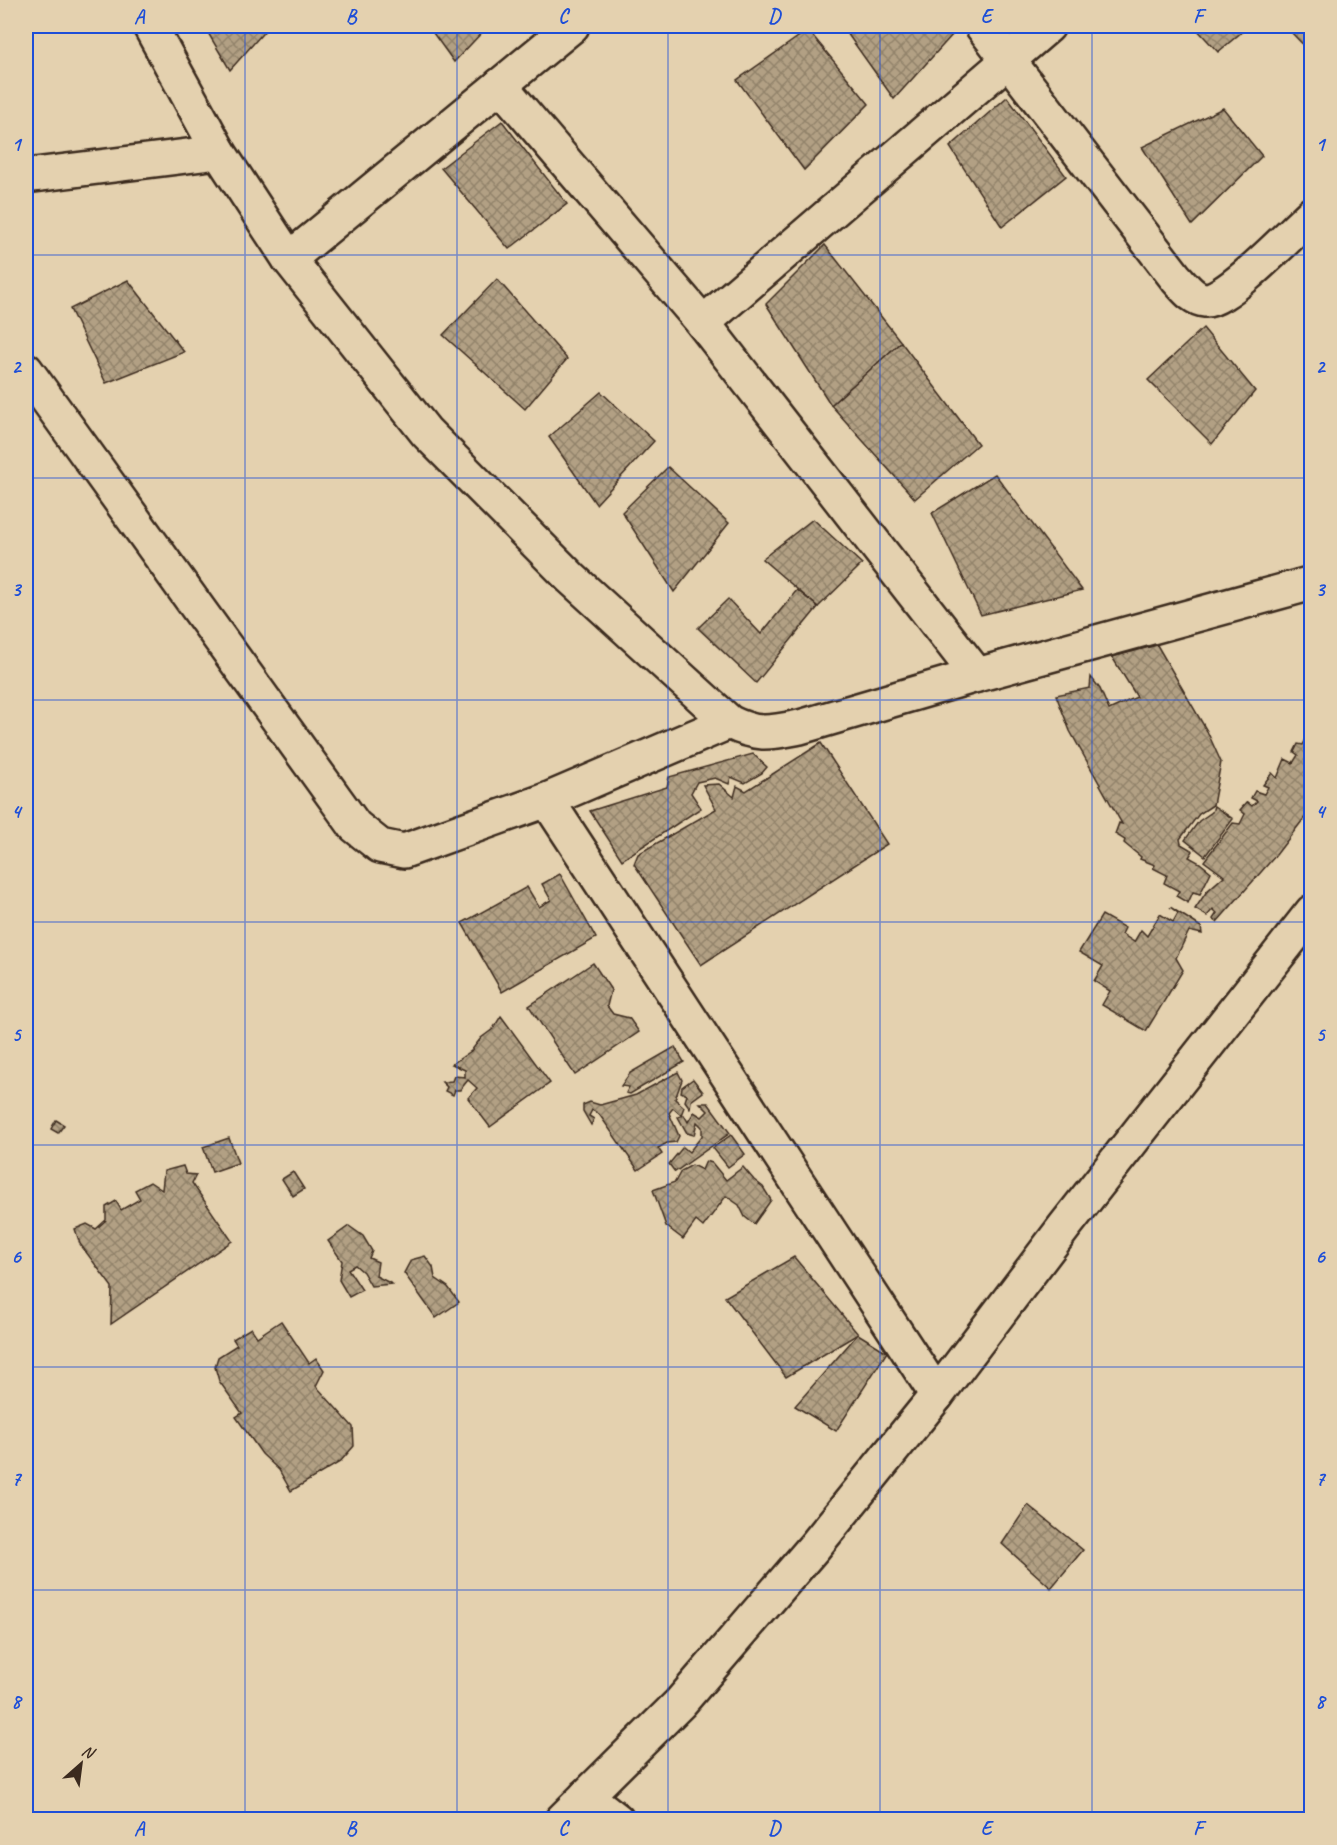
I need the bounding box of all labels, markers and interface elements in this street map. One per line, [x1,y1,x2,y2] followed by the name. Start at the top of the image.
[134,4,146,29] text: A
[346,4,358,29] text: B
[558,4,570,29] text: C
[768,4,782,29] text: D
[981,4,995,29] text: E
[1193,4,1207,29] text: F
[12,132,23,157] text: 1
[1316,132,1327,157] text: 1
[12,354,23,379] text: 2
[1316,354,1327,379] text: 2
[12,577,23,602] text: 3
[1316,577,1327,602] text: 3
[12,799,24,824] text: 4
[1316,799,1328,824] text: 4
[12,1022,23,1047] text: 5
[1316,1022,1327,1047] text: 5
[11,1244,22,1269] text: 6
[1315,1244,1326,1269] text: 6
[12,1466,23,1491] text: 7
[1316,1466,1327,1491] text: 7
[12,1689,24,1714] text: 8
[1316,1689,1328,1714] text: 8
[51,1734,111,1794] north arrow
[79,1740,99,1764] text: N
[134,1816,146,1841] text: A
[346,1816,358,1841] text: B
[558,1816,570,1841] text: C
[768,1816,782,1841] text: D
[981,1816,995,1841] text: E
[1193,1816,1207,1841] text: F

